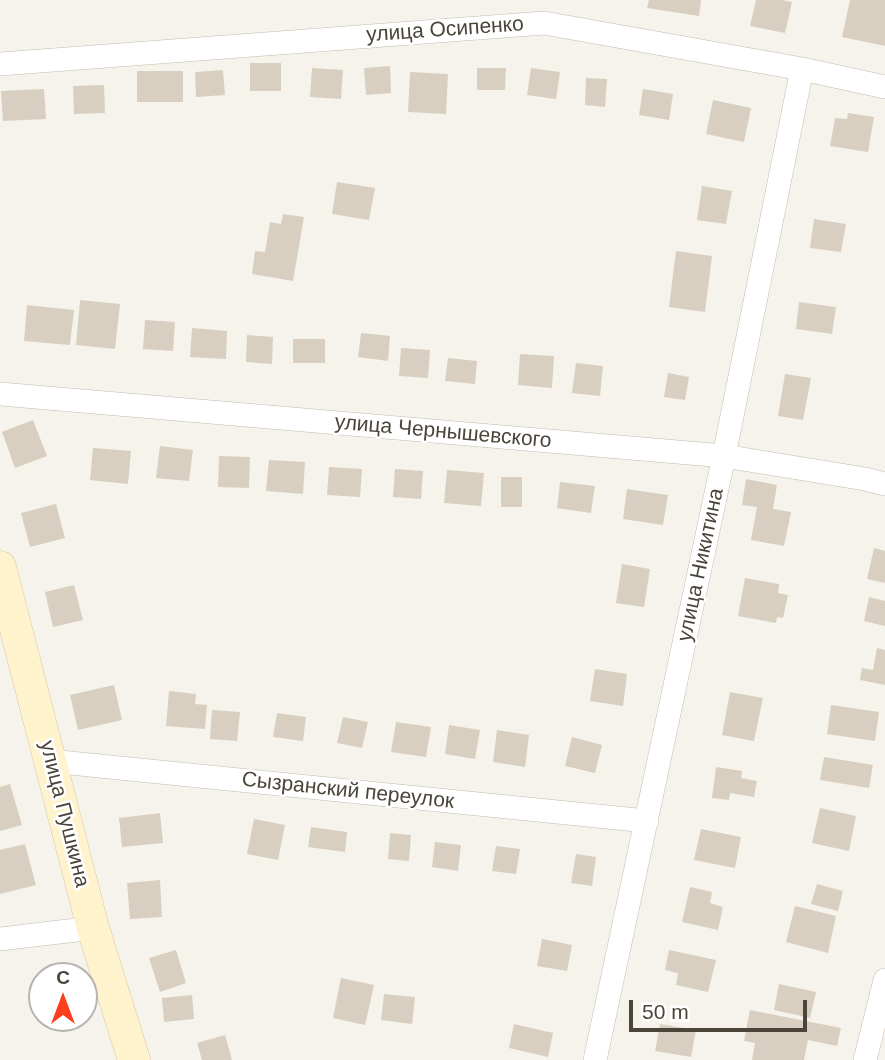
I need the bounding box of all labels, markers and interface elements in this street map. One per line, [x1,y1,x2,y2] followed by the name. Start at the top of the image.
[365,12,525,48] street label: улица Осипенко
[334,410,552,454] street label: улица Чернышевского
[672,486,730,644] street label: улица Никитина
[34,738,94,890] street label: улица Пушкина
[241,767,455,815] street label: Сызранский переулок
[28,962,98,1032] north arrow
[56,967,70,988] text: С
[633,986,812,1030] scale bar
[642,1000,689,1023] text: 50 m

